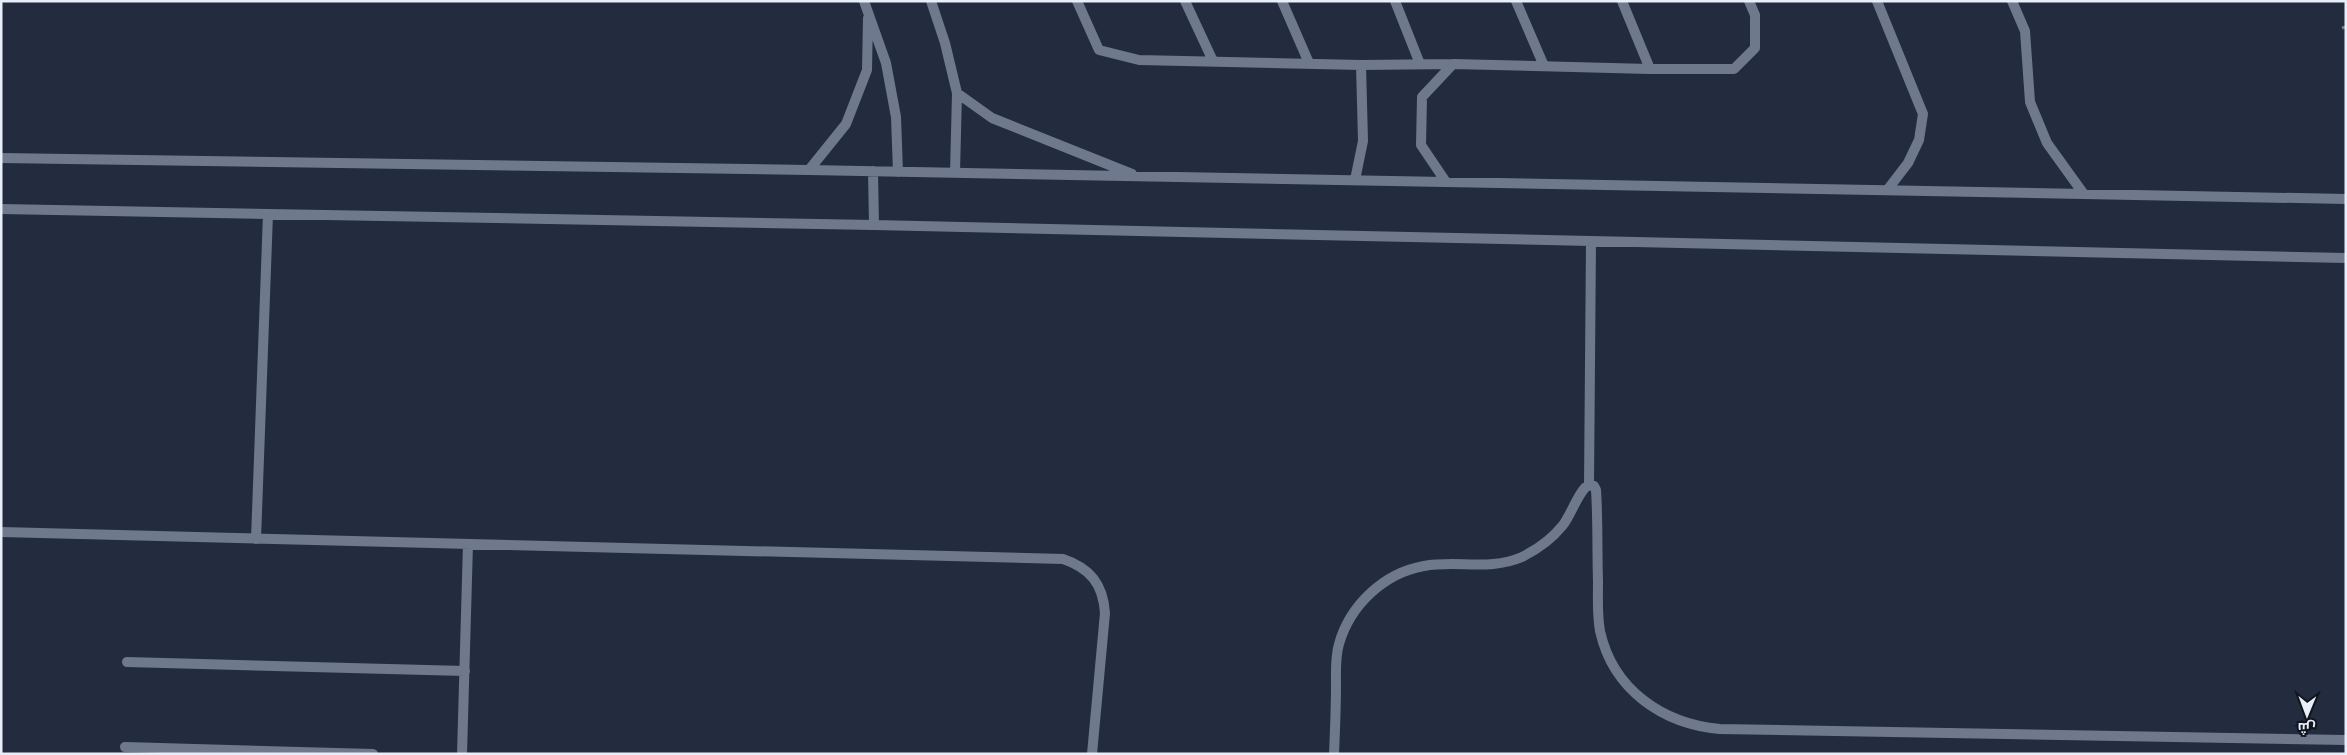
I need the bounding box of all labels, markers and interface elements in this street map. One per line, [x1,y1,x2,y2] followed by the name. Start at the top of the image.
[2282,690,2332,740] north arrow
[2298,719,2316,737] text: ش

